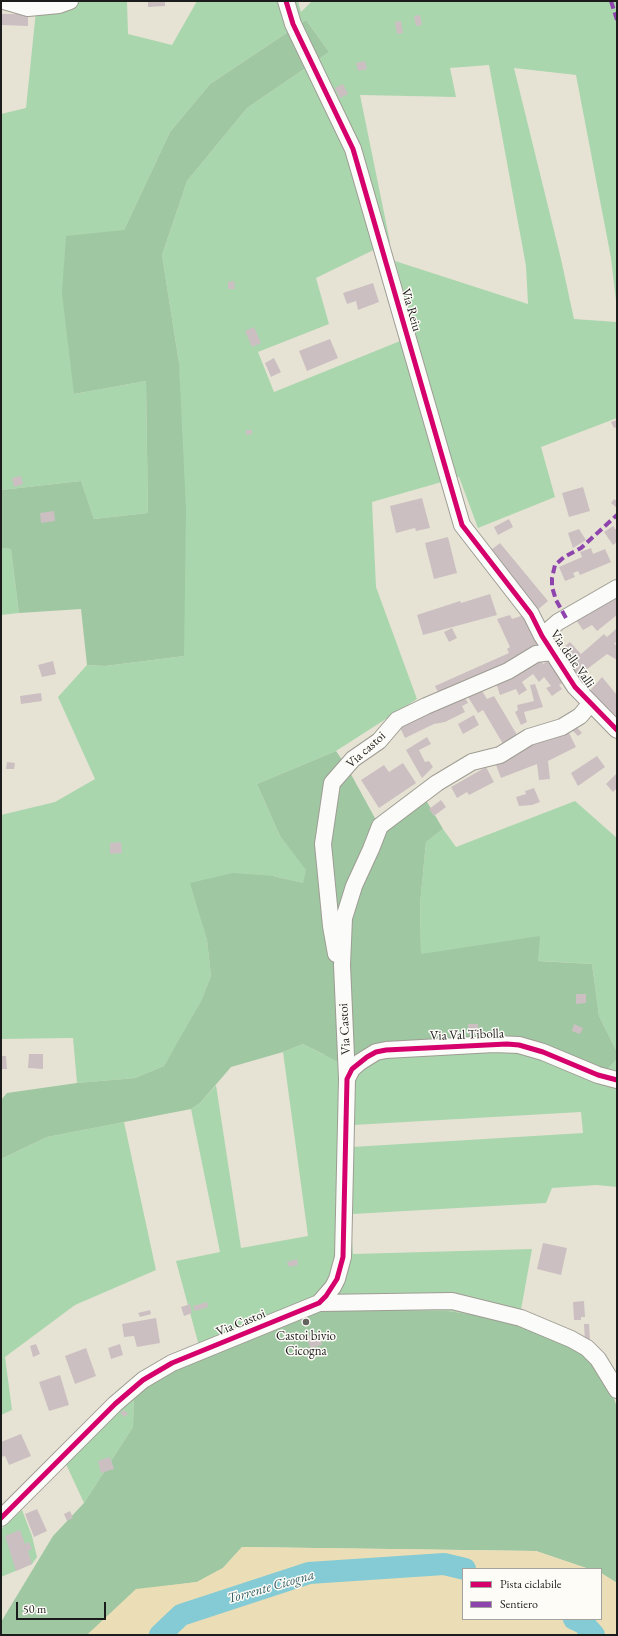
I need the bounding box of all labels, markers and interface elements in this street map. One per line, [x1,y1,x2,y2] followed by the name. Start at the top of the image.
[397,287,425,333] street label: Via Reiu
[546,627,598,691] street label: Via delle Valli
[343,728,389,772] street label: Via castoi
[336,1003,354,1055] street label: Via Castoi
[430,1026,504,1044] street label: Via Val Tibolla
[214,1306,268,1340] street label: Via Castoi
[301,1317,311,1327] marker: Castoi bivio Cicogna
[276,1328,336,1359] place label: Castoi bivio Cicogna
[226,1567,316,1607] water label: Torrente Cicogna
[462,1568,602,1620] legend
[500,1576,561,1592] text: Pista ciclabile
[18,1594,108,1620] scale bar
[500,1596,538,1612] text: Sentiero
[23,1601,46,1617] text: 50 m

